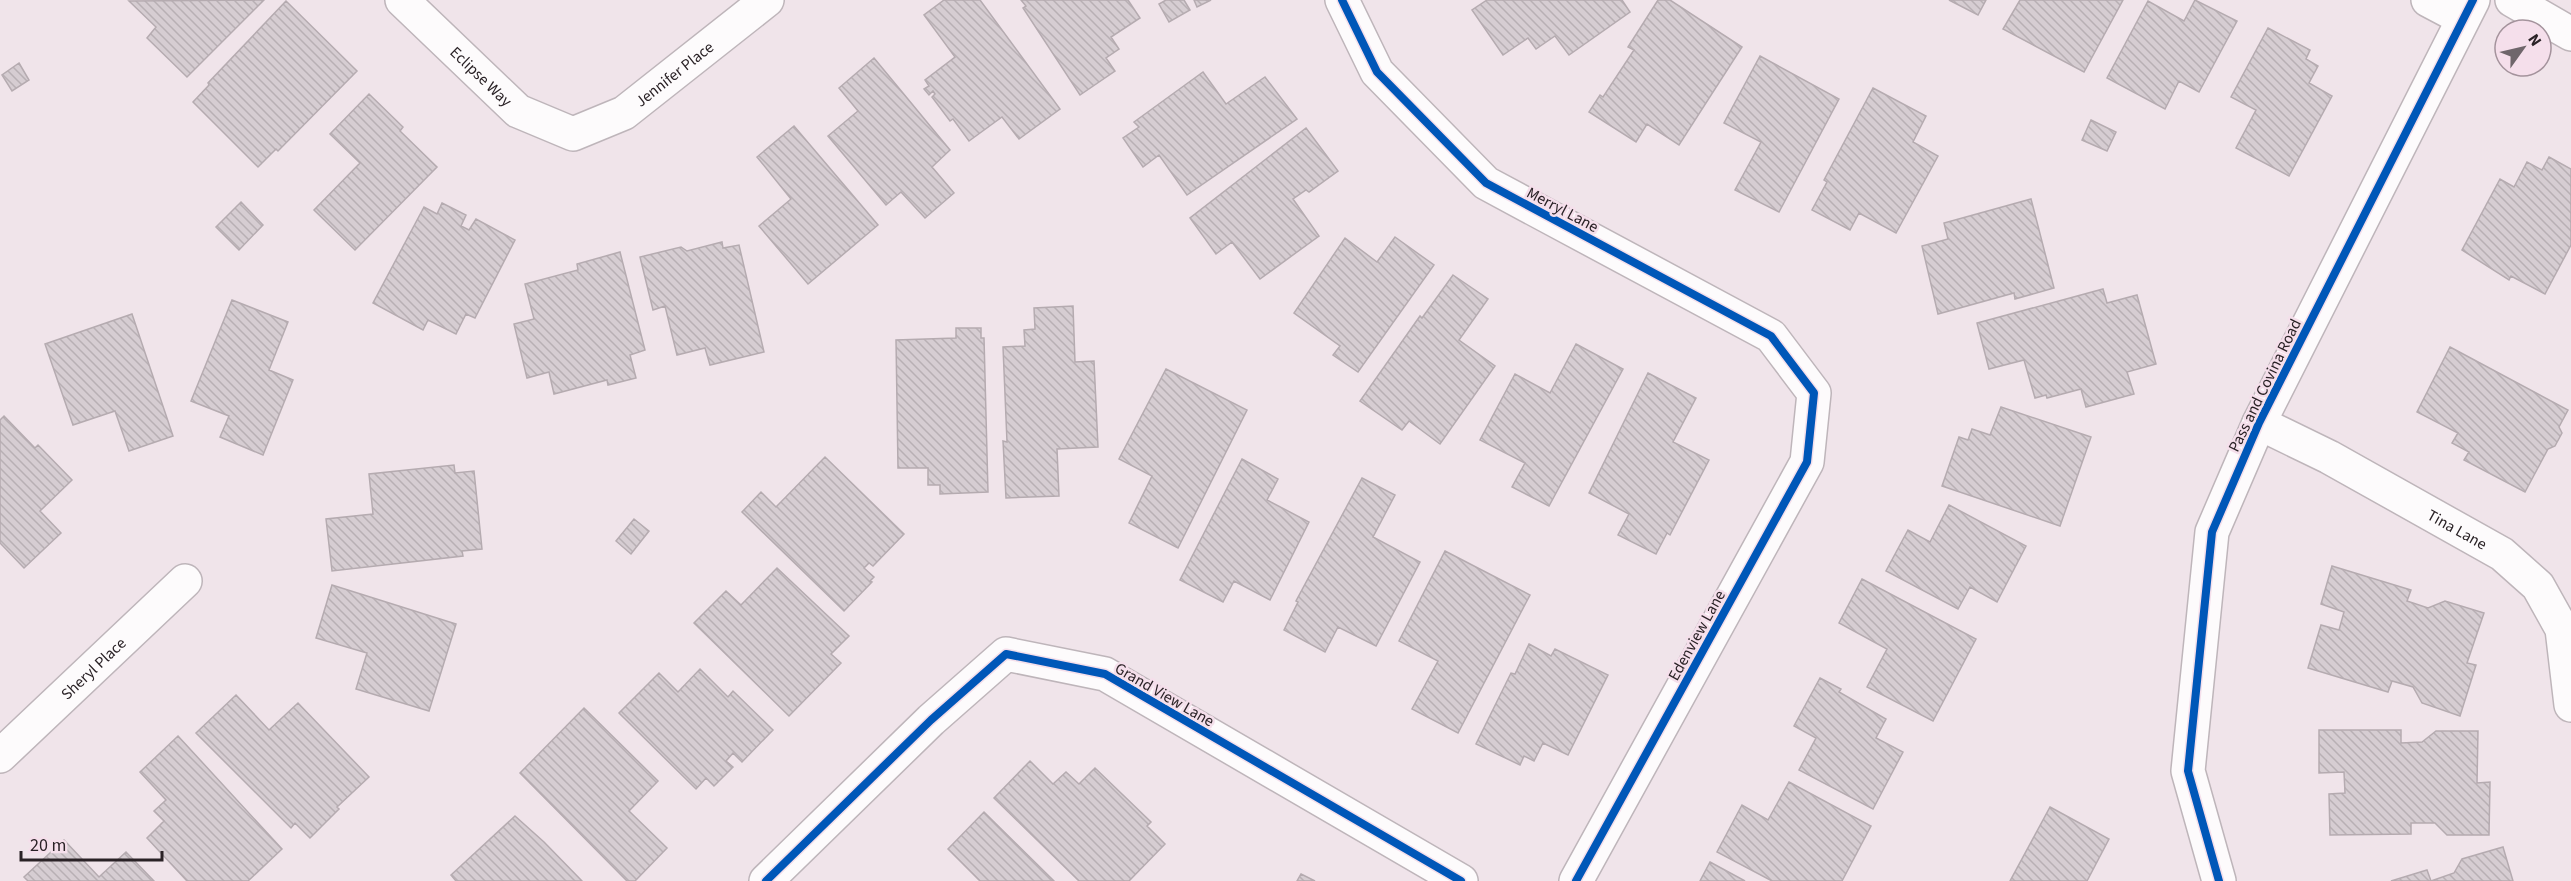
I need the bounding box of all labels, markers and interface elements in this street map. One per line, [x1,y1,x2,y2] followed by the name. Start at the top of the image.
[2493,18,2553,78] north arrow
[2523,30,2547,51] text: N
[631,36,718,112] street label: Jennifer Place
[445,42,517,112] street label: Eclipse Way
[1523,182,1602,238] street label: Merryl Lane
[2223,315,2307,456] street label: Pass and Covina Road
[2423,504,2491,555] street label: Tina Lane
[1663,586,1731,685] street label: Edenview Lane
[56,633,131,705] street label: Sheryl Place
[1111,657,1218,732] street label: Grand View Lane
[21,824,162,862] scale bar
[30,833,66,858] text: 20 m

